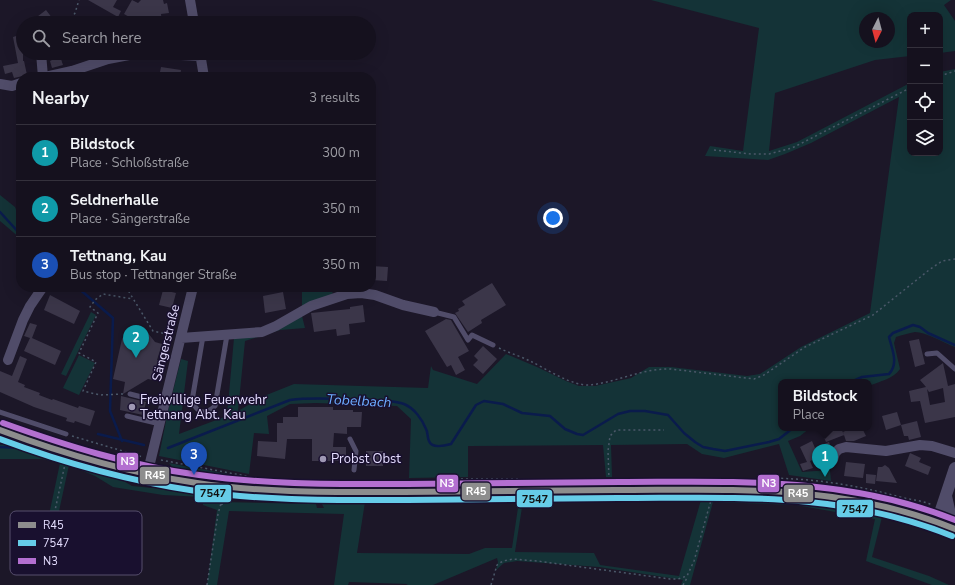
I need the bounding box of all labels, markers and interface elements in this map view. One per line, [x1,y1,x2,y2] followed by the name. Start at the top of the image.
[859,12,895,48] north arrow
[907,12,943,156] map controls
[907,12,943,48] button: +
[16,16,376,60] search box
[30,27,52,49] icon: search
[62,28,142,48] text: Search here
[907,48,943,84] button: −
[907,84,943,120] button: locate
[32,87,89,110] text: Nearby
[309,89,360,107] text: 3 results
[907,120,943,156] button: layers
[70,134,135,154] text: Bildstock
[41,144,49,162] text: 1
[322,144,360,162] text: 300 m
[70,154,189,172] text: Place · Schloßstraße
[70,190,159,210] text: Seldnerhalle
[41,200,49,218] text: 2
[322,200,360,218] text: 350 m
[543,208,563,228] your location
[70,210,190,228] text: Place · Sängerstraße
[70,246,167,266] text: Tettnang, Kau
[41,256,49,274] text: 3
[322,256,360,274] text: 350 m
[70,266,237,284] text: Bus stop · Tettnanger Straße
[148,303,184,383] street label: Sängerstraße
[123,325,149,358] pin: 2
[778,379,872,431] popup
[793,386,857,406] text: Bildstock
[326,390,392,412] water label: Tobelbach
[140,391,267,424] place label: Freiwillige Feuerwehr Tettnang Abt. Kau
[127,402,137,412] marker: Freiwillige Feuerwehr Tettnang Abt. Kau
[793,406,825,424] text: Place
[181,442,207,475] pin: 3
[812,444,838,477] pin: 1
[331,450,401,468] place label: Probst Obst
[116,452,139,471] line badge: N3
[121,454,135,469] text: N3
[318,454,328,464] marker: Probst Obst
[139,466,170,485] line badge: R45
[145,468,166,483] text: R45
[436,474,459,493] line badge: N3
[757,474,780,493] line badge: N3
[440,476,454,491] text: N3
[762,476,776,491] text: N3
[461,482,491,501] line badge: R45
[194,484,232,503] line badge: 7547
[466,484,487,499] text: R45
[783,484,814,503] line badge: R45
[200,486,226,501] text: 7547
[788,486,809,501] text: R45
[516,489,553,508] line badge: 7547
[522,492,548,507] text: 7547
[836,499,874,518] line badge: 7547
[842,502,868,517] text: 7547
[10,511,142,575] legend
[43,518,64,533] text: R45
[43,536,69,551] text: 7547
[43,554,58,569] text: N3

